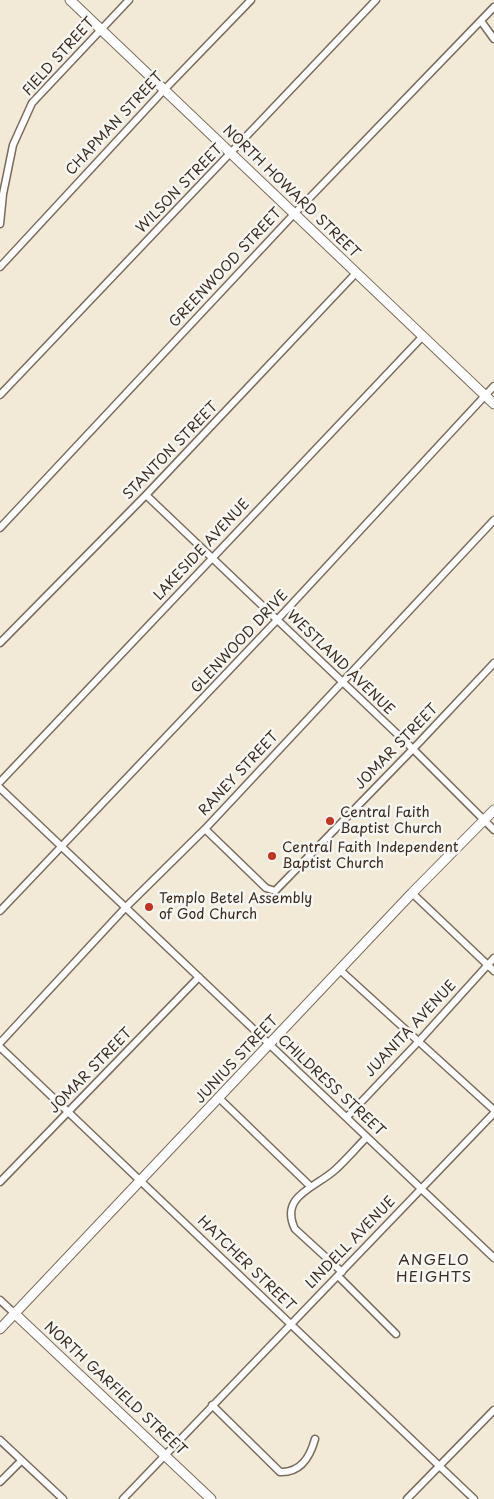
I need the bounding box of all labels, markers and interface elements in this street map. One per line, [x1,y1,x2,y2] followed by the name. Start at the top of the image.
[20,14,98,100] street label: FIELD STREET
[63,69,167,179] street label: CHAPMAN STREET
[219,122,363,262] street label: NORTH HOWARD STREET
[133,141,227,237] street label: WILSON STREET
[166,205,286,331] street label: GREENWOOD STREET
[120,399,222,503] street label: STANTON STREET
[151,496,253,604] street label: LAKESIDE AVENUE
[188,587,292,697] street label: GLENWOOD DRIVE
[283,607,397,719] street label: WESTLAND AVENUE
[352,701,442,793] street label: JOMAR STREET
[196,728,282,820] street label: RANEY STREET
[340,805,442,838] place label: Central Faith Baptist Church
[324,815,336,827] marker: Central Faith Baptist Church
[282,840,459,872] place label: Central Faith Independent Baptist Church
[266,850,278,862] marker: Central Faith Independent Baptist Church
[159,891,312,924] place label: Templo Betel Assembly of God Church
[143,901,155,913] marker: Templo Betel Assembly of God Church
[362,977,460,1081] street label: JUANITA AVENUE
[192,1013,282,1107] street label: JUNIUS STREET
[46,1025,136,1117] street label: JOMAR STREET
[274,1032,388,1140] street label: CHILDRESS STREET
[303,1193,399,1293] street label: LINDELL AVENUE
[194,1213,298,1315] street label: HATCHER STREET
[395,1252,473,1287] district label: ANGELO HEIGHTS
[40,1319,190,1459] street label: NORTH GARFIELD STREET

